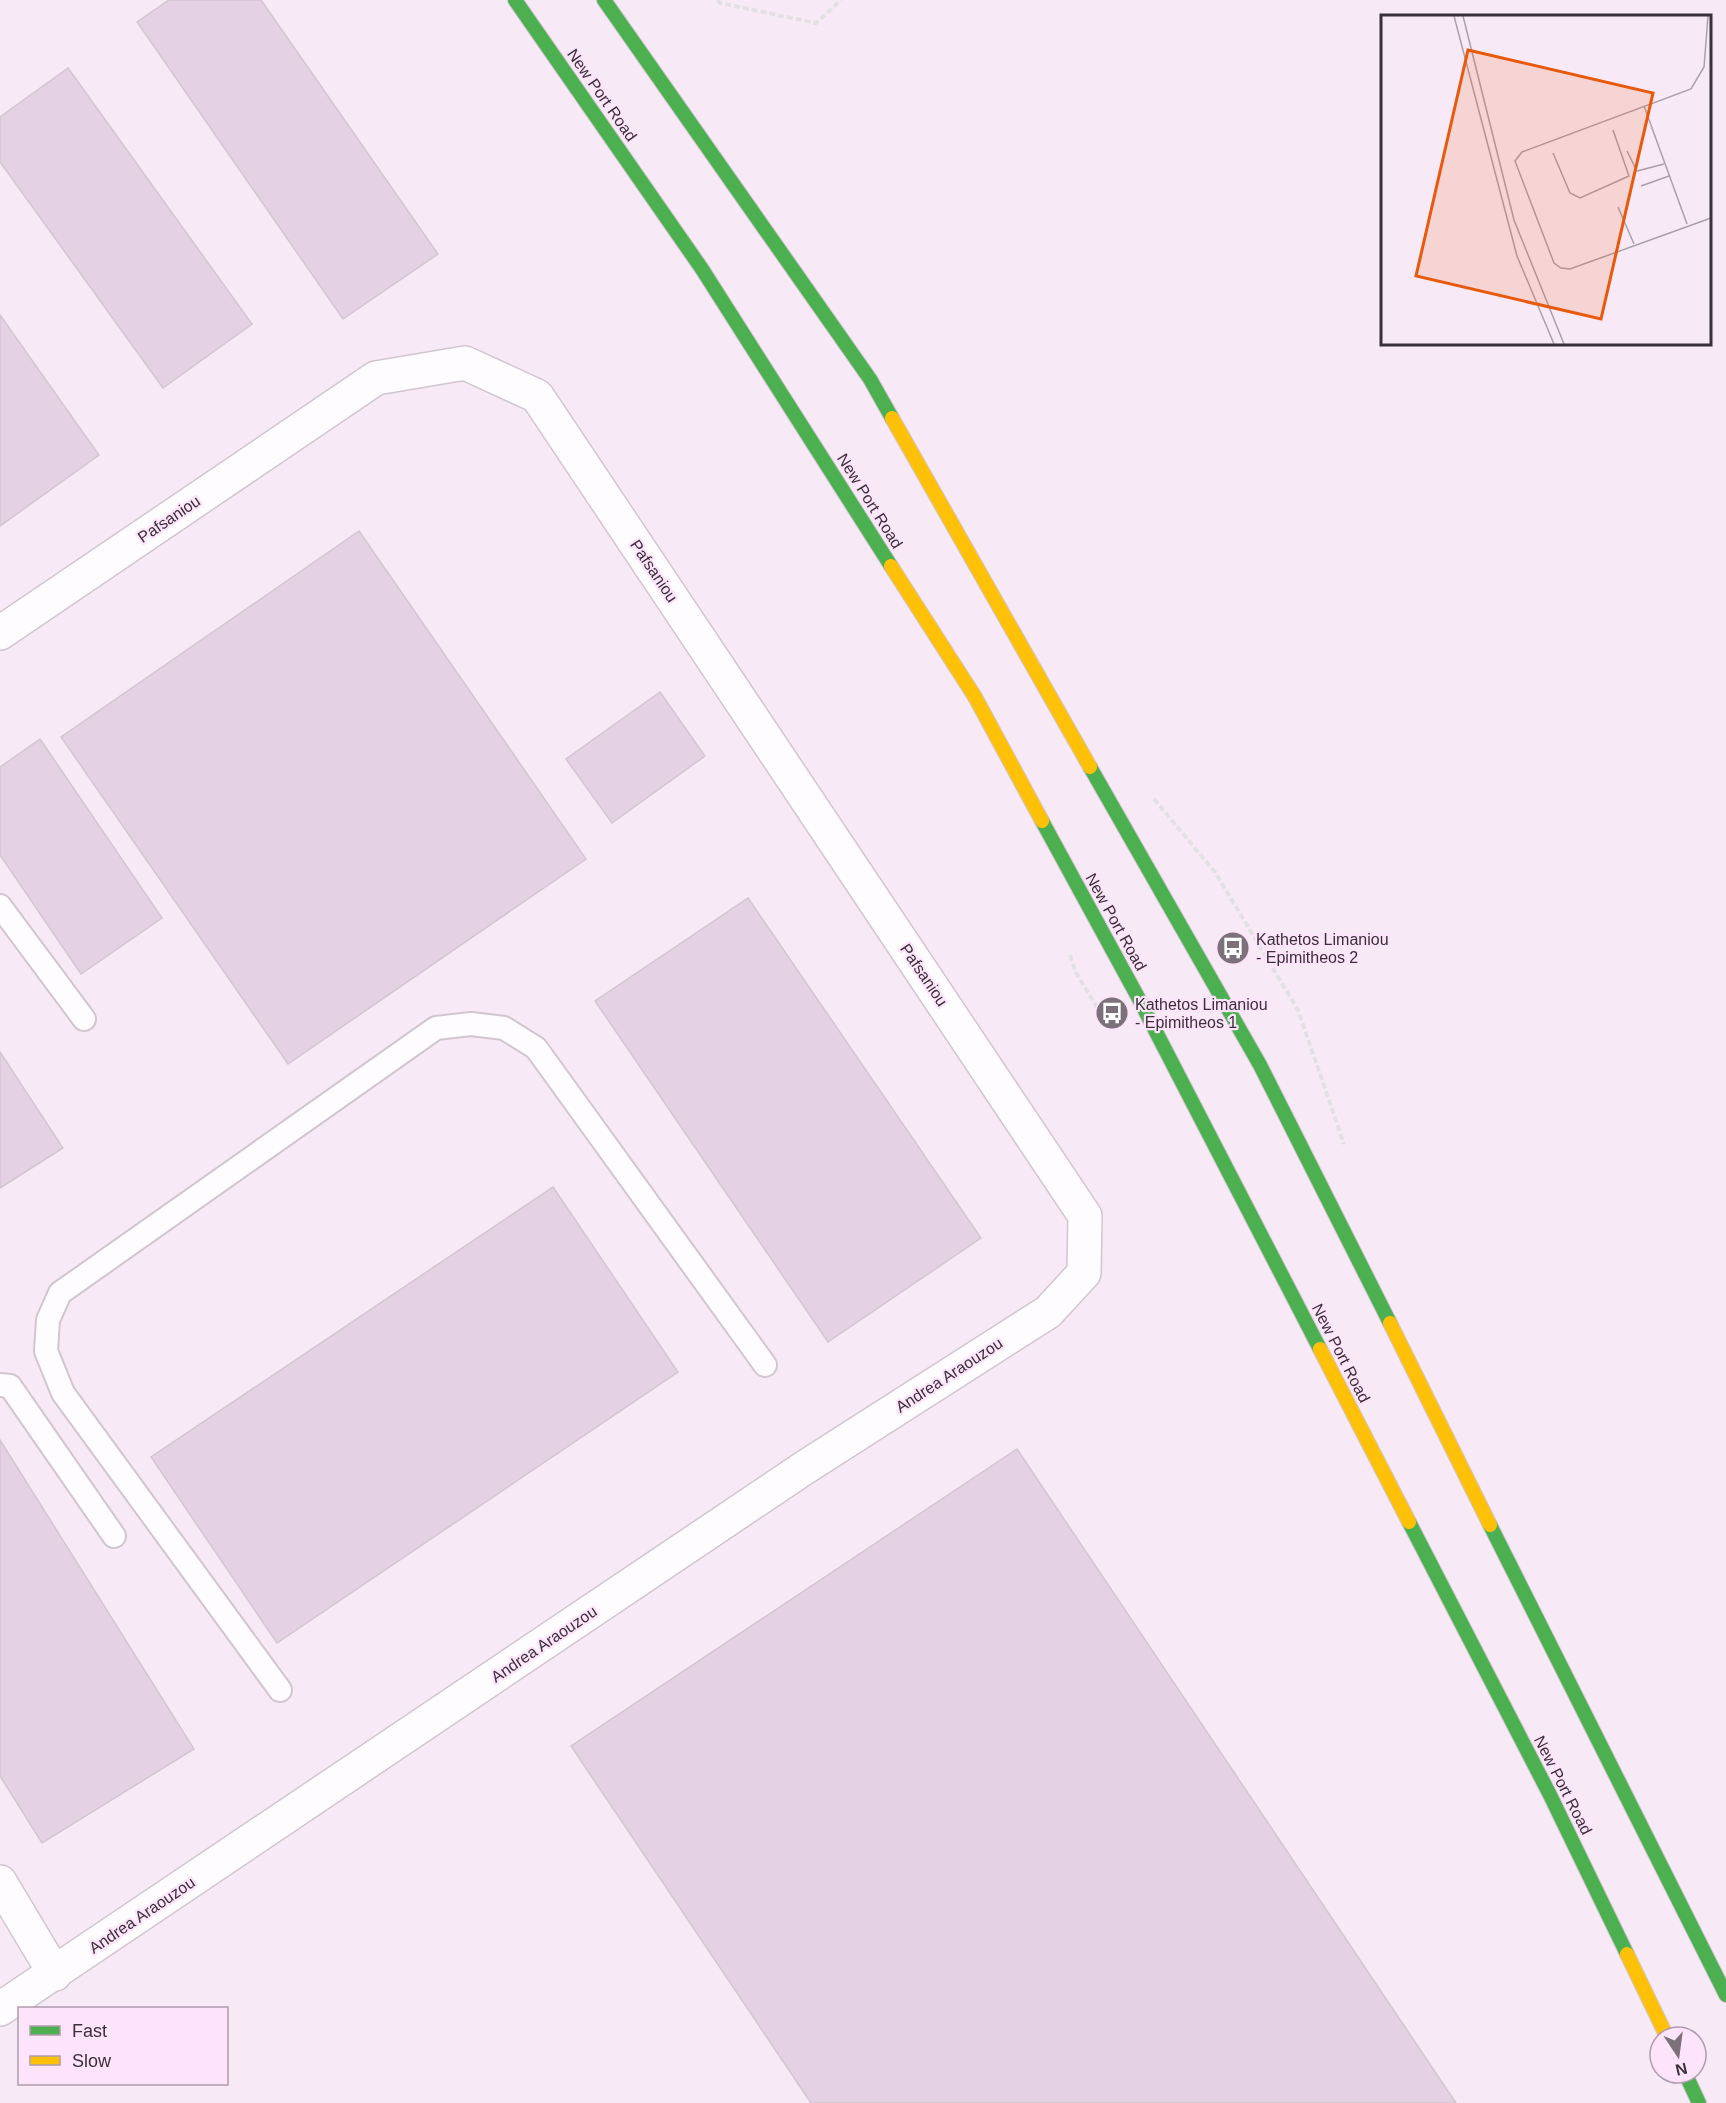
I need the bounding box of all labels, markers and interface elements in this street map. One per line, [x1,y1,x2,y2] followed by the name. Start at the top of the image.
[1381,15,1711,345] inset map
[564,46,640,144] street label: New Port Road
[834,450,906,552] street label: New Port Road
[135,492,203,546] street label: Pafsaniou
[627,537,681,605] street label: Pafsaniou
[1082,870,1150,974] street label: New Port Road
[1215,930,1251,966] bus stop icon: Kathetos Limaniou - Epimitheos 2
[1256,931,1389,966] place label: Kathetos Limaniou - Epimitheos 2
[897,941,951,1009] street label: Pafsaniou
[1094,995,1130,1031] bus stop icon: Kathetos Limaniou - Epimitheos 1
[1135,996,1268,1031] place label: Kathetos Limaniou - Epimitheos 1
[1309,1301,1373,1405] street label: New Port Road
[893,1334,1005,1416] street label: Andrea Araouzou
[488,1602,600,1686] street label: Andrea Araouzou
[1531,1733,1595,1837] street label: New Port Road
[86,1873,198,1957] street label: Andrea Araouzou
[18,2007,228,2085] legend
[72,2021,107,2041] text: Fast
[1648,2025,1708,2085] north arrow
[72,2051,112,2071] text: Slow
[1674,2060,1689,2079] text: N

